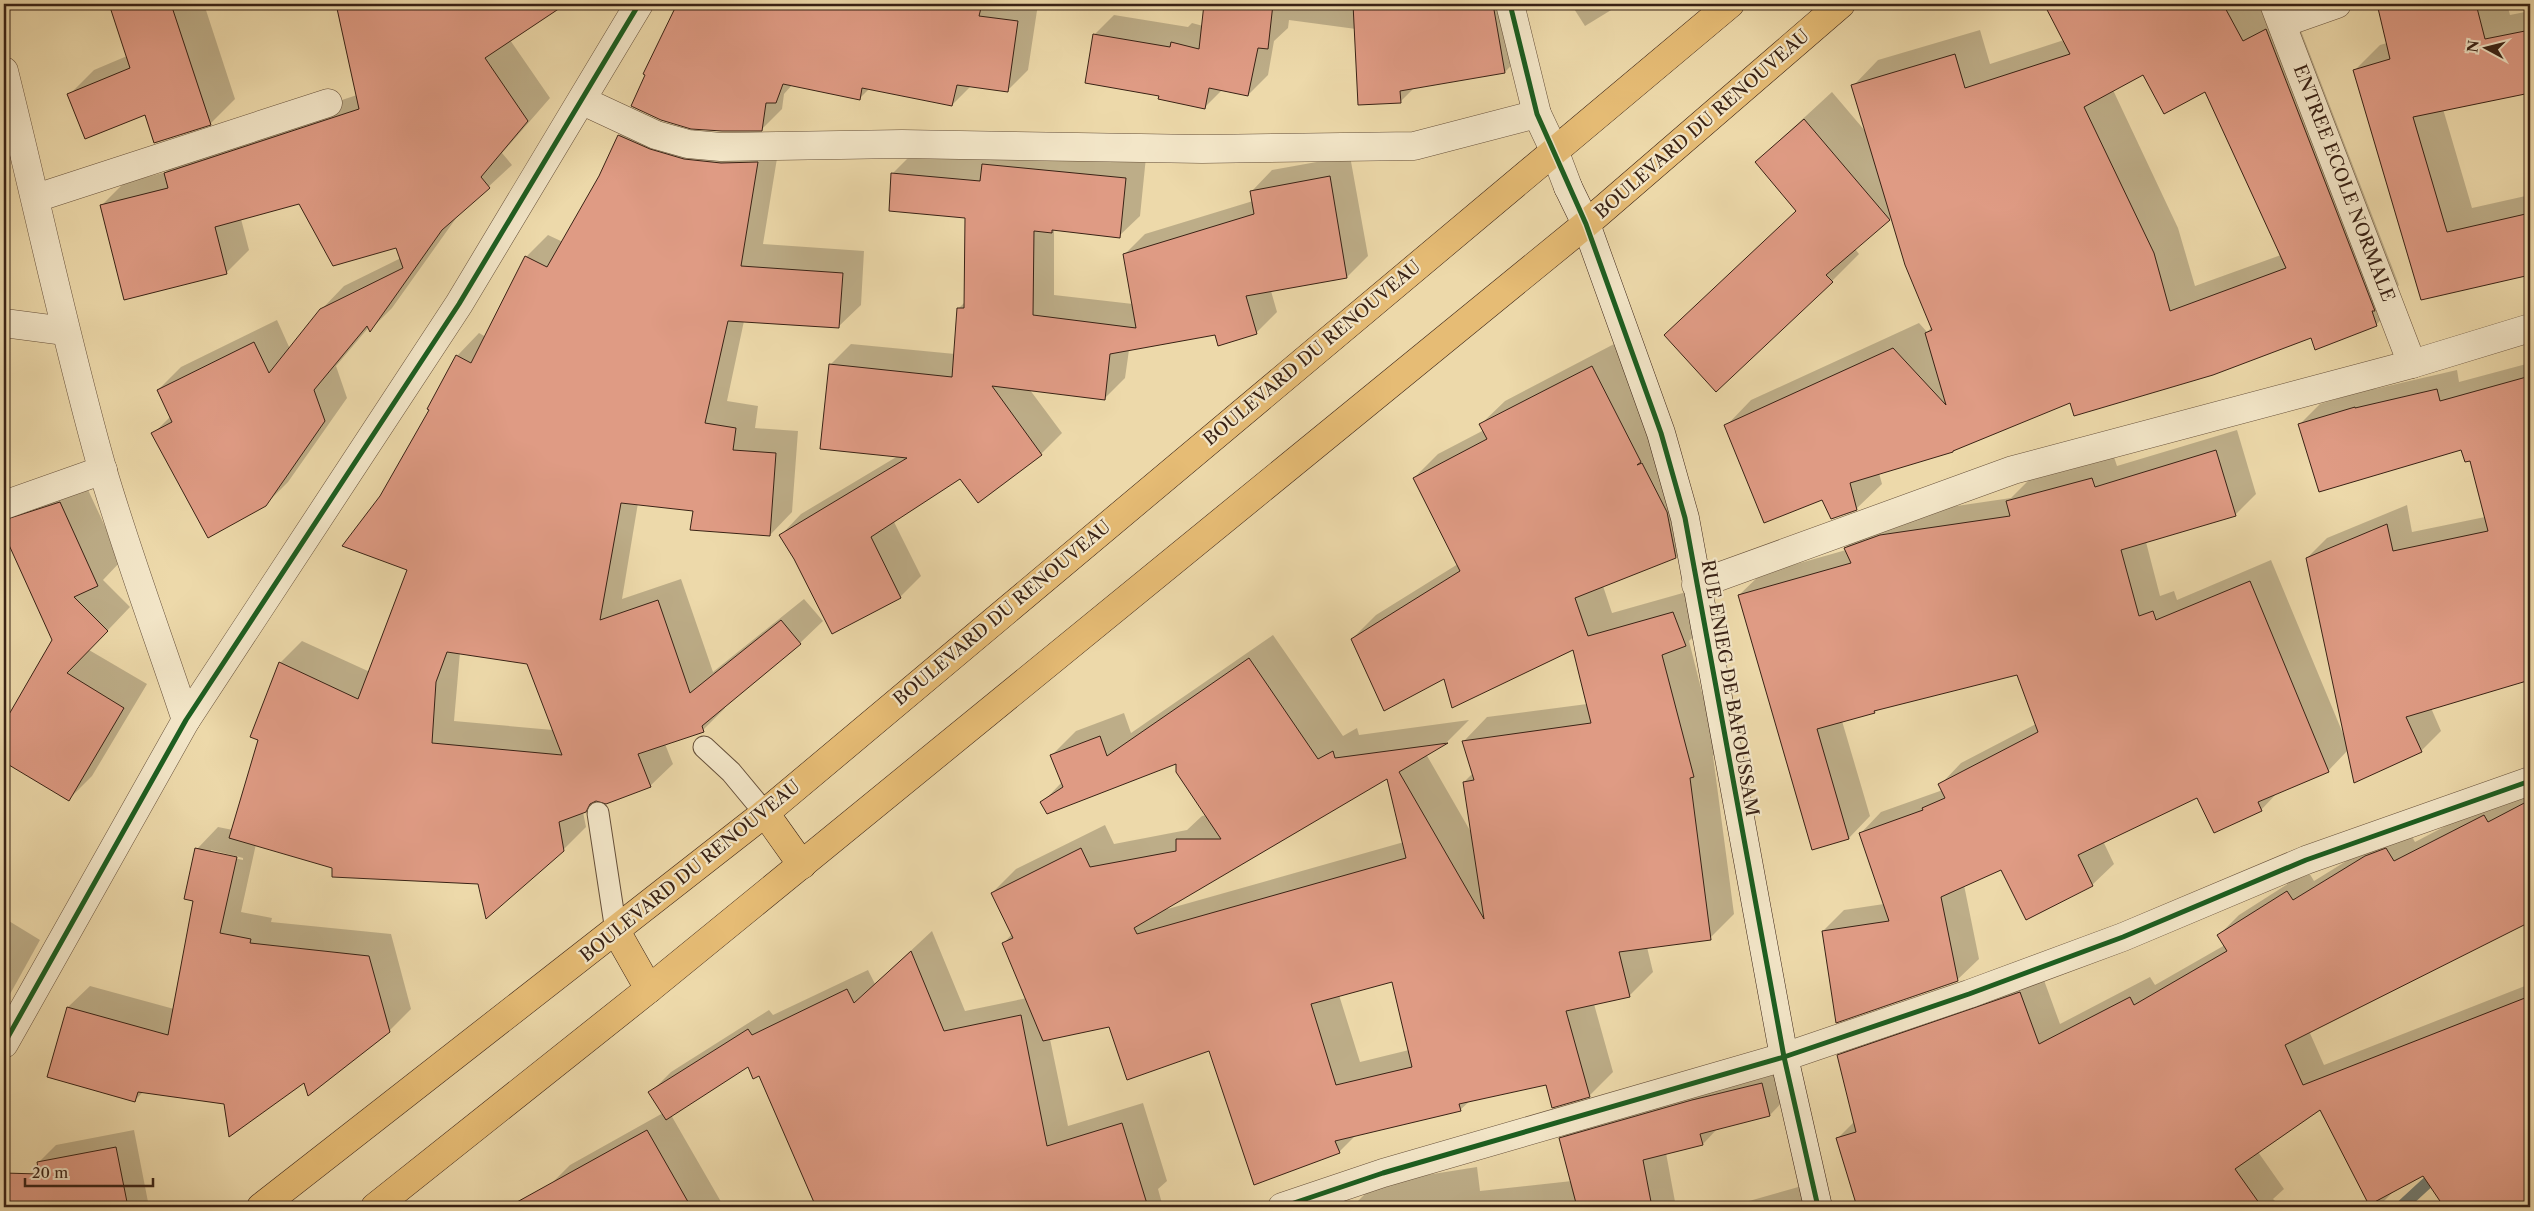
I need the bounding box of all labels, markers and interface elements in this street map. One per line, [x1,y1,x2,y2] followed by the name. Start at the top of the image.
[2462,22,2512,72] north arrow
[1590,25,1814,223] street label: BOULEVARD DU RENOUVEAU
[2463,39,2483,54] text: N
[2289,61,2399,305] street label: ENTREE ECOLE NORMALE
[1199,255,1425,450] street label: BOULEVARD DU RENOUVEAU
[889,515,1115,710] street label: BOULEVARD DU RENOUVEAU
[1697,558,1763,818] street label: RUE ENIEG DE BAFOUSSAM
[575,775,805,967] street label: BOULEVARD DU RENOUVEAU
[25,1156,152,1188] scale bar
[32,1163,68,1182] text: 20 m

